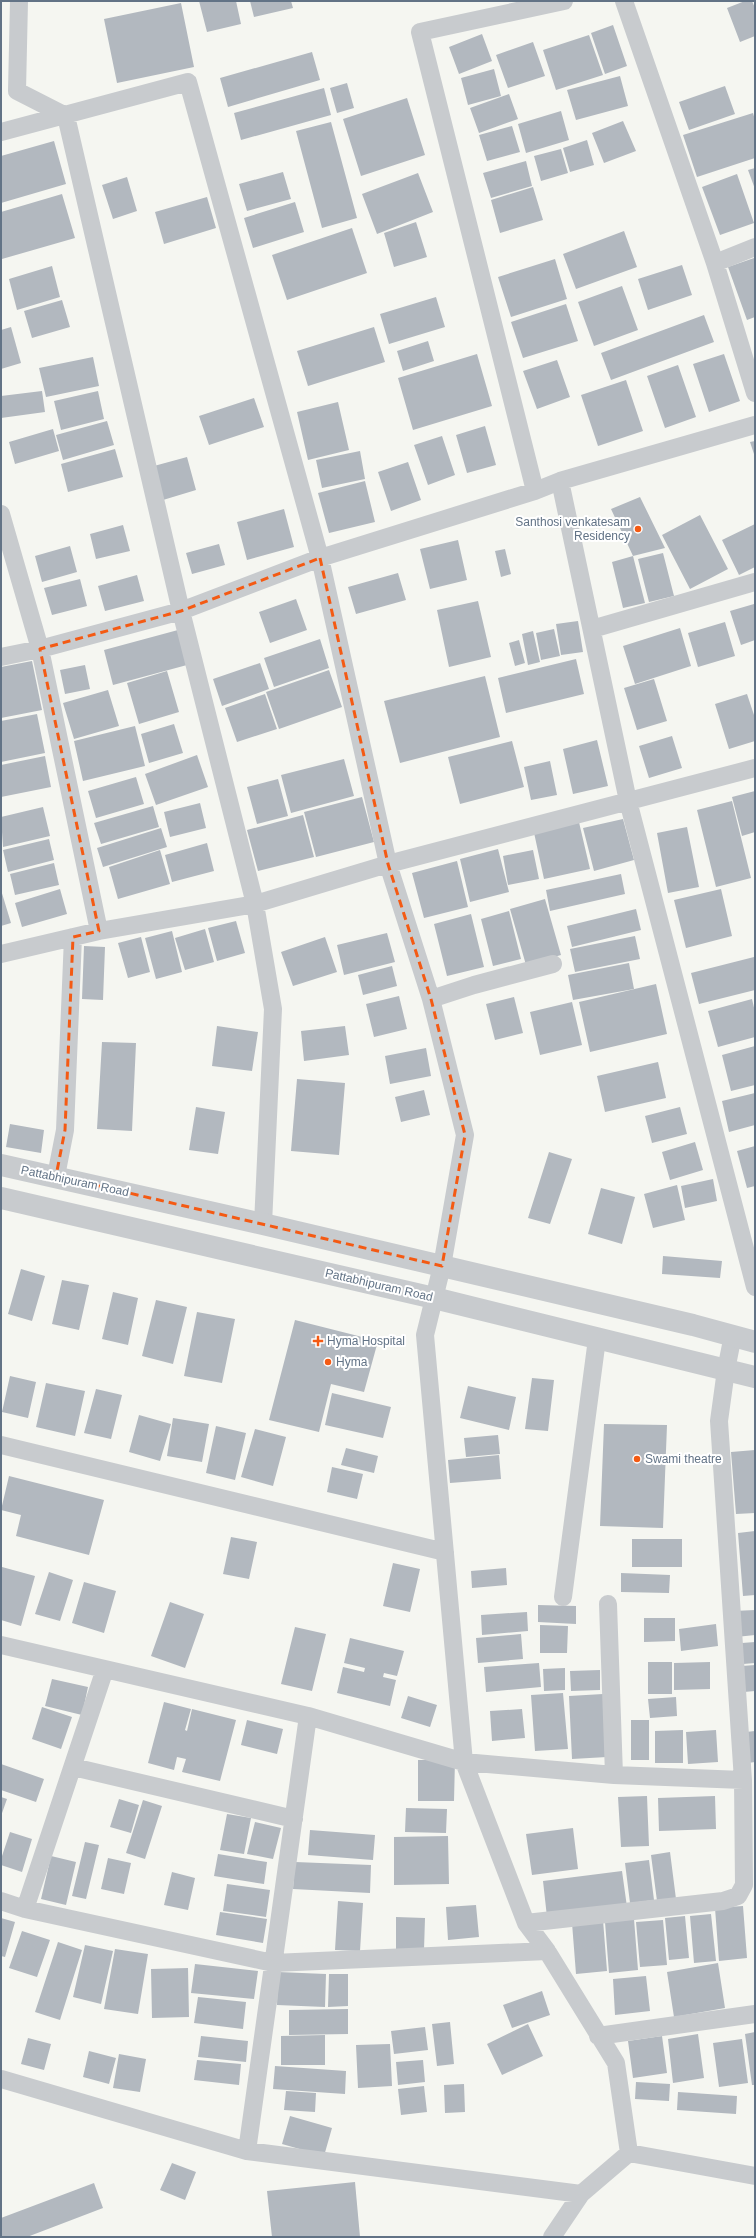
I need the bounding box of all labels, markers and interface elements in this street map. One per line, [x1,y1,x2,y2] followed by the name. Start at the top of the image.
[515,515,630,543] place label: Santhosi venkatesam Residency
[633,524,643,534] marker: Santhosi venkatesam Residency
[20,1163,130,1199] street label: Pattabhipuram Road
[324,1266,434,1304] street label: Pattabhipuram Road
[327,1334,405,1348] place label: Hyma Hospital
[312,1335,324,1347] marker: Hyma Hospital
[336,1355,368,1369] place label: Hyma
[323,1357,333,1367] marker: Hyma
[645,1452,722,1466] place label: Swami theatre
[632,1454,642,1464] marker: Swami theatre

